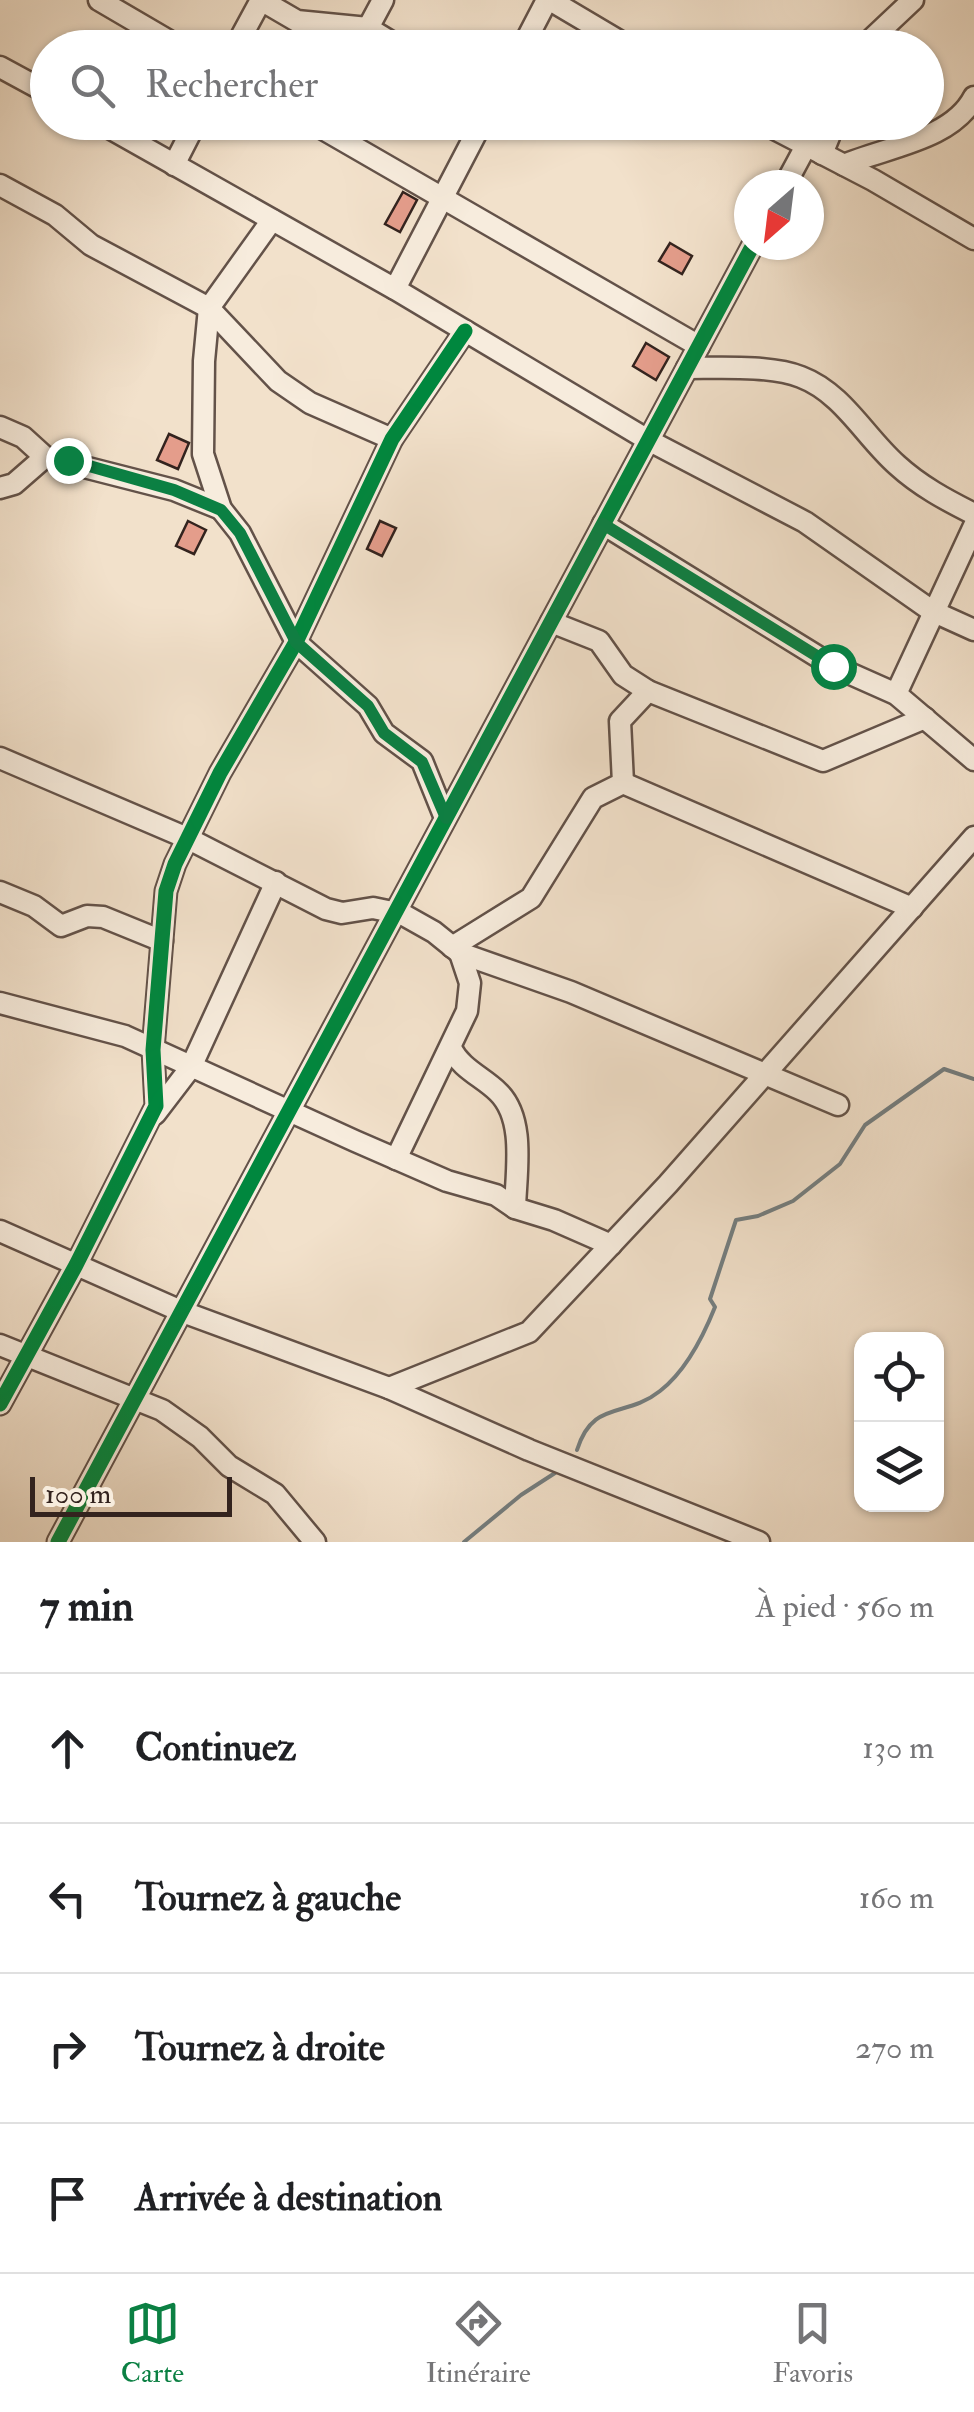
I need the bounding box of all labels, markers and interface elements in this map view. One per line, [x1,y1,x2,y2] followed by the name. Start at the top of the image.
[30,30,944,140] search box
[65,58,120,113] icon: search
[145,61,318,109] text: Rechercher
[734,170,824,260] north arrow
[46,438,92,484] route end
[811,644,857,690] route start
[854,1332,944,1512] map controls
[854,1332,944,1422] button: locate
[854,1422,944,1512] button: layers
[30,1472,232,1516] scale bar
[45,1477,111,1512] text: 100 m
[40,1581,134,1633] text: 7 min
[756,1587,934,1627] text: À pied · 560 m
[40,1721,95,1776] icon: ahead
[135,1724,296,1772] text: Continuez
[862,1728,934,1768] text: 130 m
[40,1871,95,1926] icon: left
[135,1874,401,1922] text: Tournez à gauche
[859,1878,934,1918] text: 160 m
[40,2021,95,2076] icon: right
[135,2024,385,2072] text: Tournez à droite
[855,2028,934,2068] text: 270 m
[40,2171,95,2226] icon: arrive
[135,2174,442,2222] text: Arrivée à destination
[121,2296,184,2391] tab: Carte
[426,2296,531,2391] tab: Itinéraire
[772,2296,853,2391] tab: Favoris

